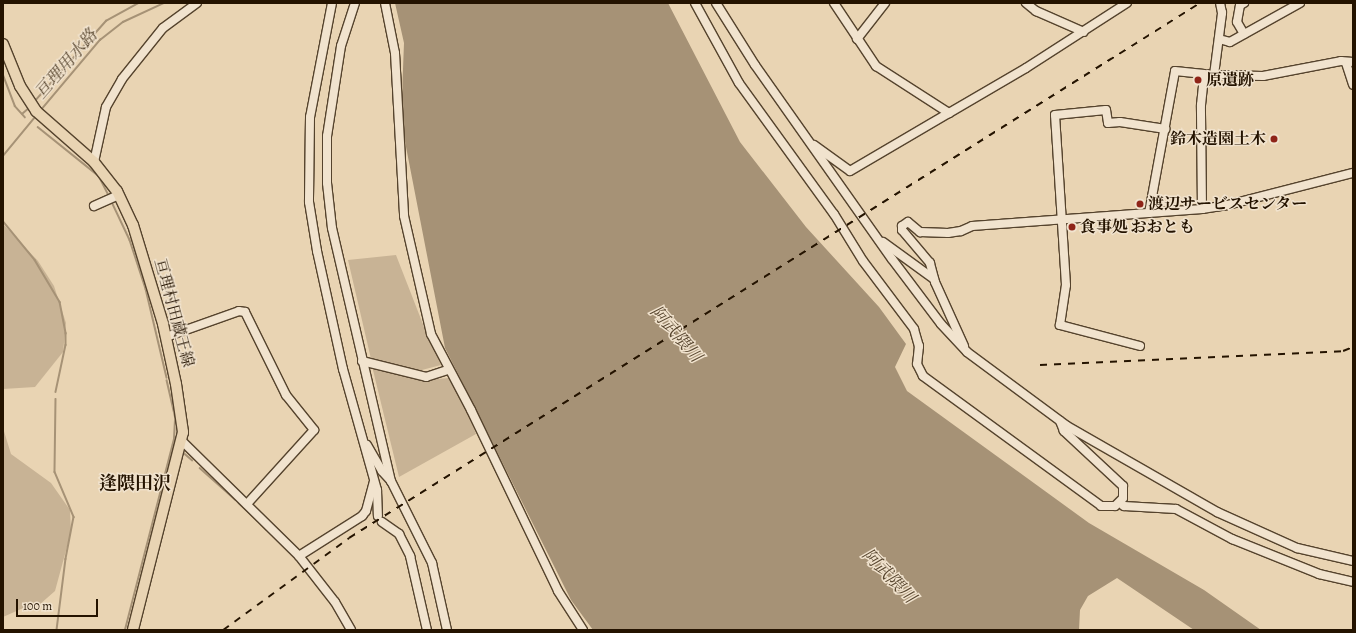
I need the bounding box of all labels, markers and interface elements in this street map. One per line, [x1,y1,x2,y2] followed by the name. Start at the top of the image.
[30,25,102,103] water label: 亘理用水路
[1206,70,1254,90] place label: 原遺跡
[1193,75,1203,85] marker: 原遺跡
[1170,129,1266,149] place label: 鈴木造園土木
[1269,134,1279,144] marker: 鈴木造園土木
[1148,194,1308,214] place label: 渡辺サービスセンター
[1135,199,1145,209] marker: 渡辺サービスセンター
[1080,217,1195,237] place label: 食事処 おおとも
[1067,222,1077,232] marker: 食事処 おおとも
[150,256,198,370] street label: 亘理村田蔵王線
[646,302,706,366] water label: 阿武隈川
[99,472,171,494] district label: 逢隈田沢
[858,544,920,608] water label: 阿武隈川
[18,591,100,617] scale bar
[23,598,52,614] text: 100 m

